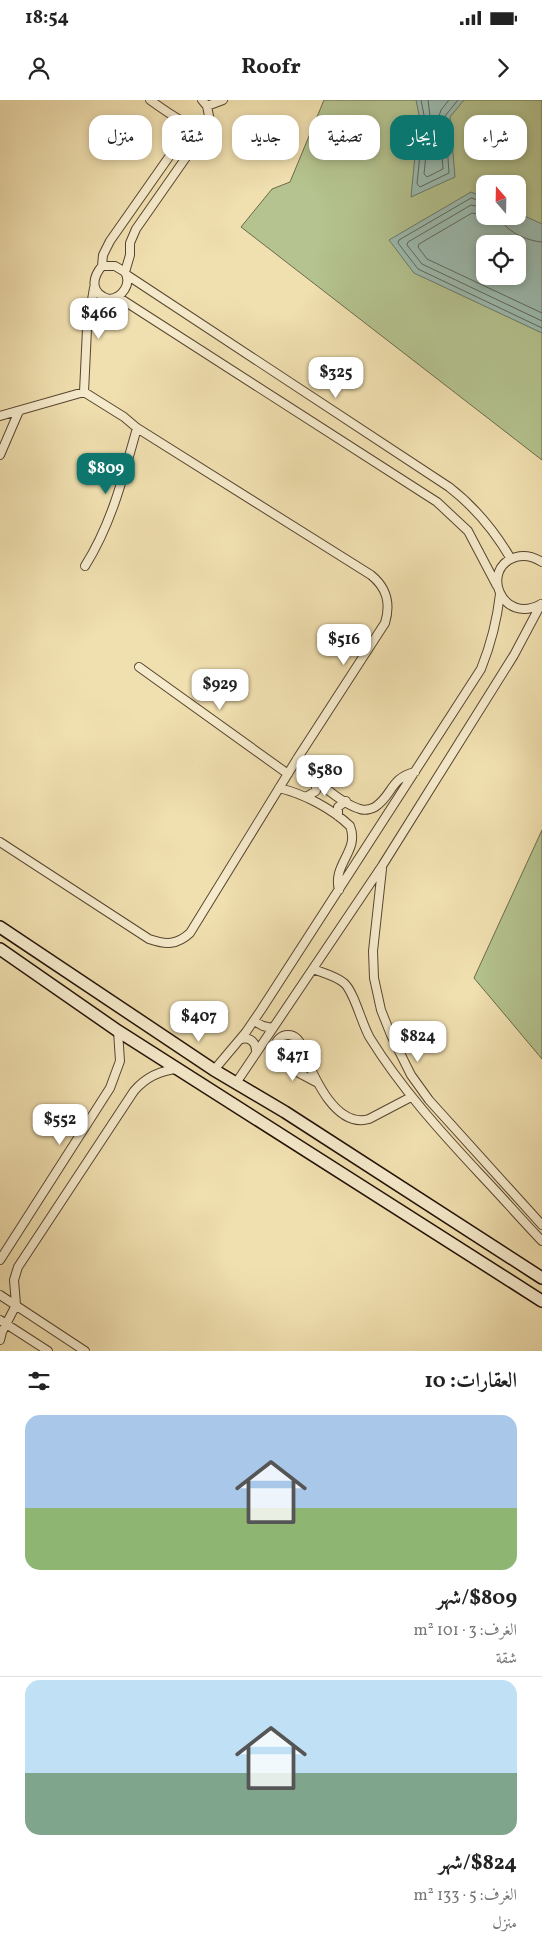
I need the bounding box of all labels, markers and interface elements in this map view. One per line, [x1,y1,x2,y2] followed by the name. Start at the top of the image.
[25,5,69,31] text: 18:54
[241,52,301,83] text: Roofr
[25,54,53,82] icon: person
[489,54,517,82] icon: forward
[89,115,152,160] chip: منزل
[162,115,222,160] chip: شقة
[232,115,299,160] chip: جديد
[309,115,380,160] chip: تصفية
[390,115,454,160] chip: إيجار
[464,115,527,160] chip: شراء
[476,175,526,225] north arrow
[476,175,526,285] map controls
[476,235,526,285] button: locate
[69,298,129,340] pin: $466
[81,303,117,325] text: $466
[306,356,366,399] pin: $325
[319,362,353,384] text: $325
[76,452,136,495] pin: $809
[88,458,124,480] text: $809
[314,624,374,666] pin: $516
[328,629,360,651] text: $516
[190,668,250,711] pin: $929
[203,674,237,696] text: $929
[295,754,355,797] pin: $580
[307,760,343,782] text: $580
[169,1000,229,1043] pin: $407
[181,1006,217,1028] text: $407
[388,1020,448,1063] pin: $824
[400,1026,436,1048] text: $824
[263,1040,323,1082] pin: $471
[277,1045,309,1067] text: $471
[30,1104,90,1146] pin: $552
[44,1109,76,1131] text: $552
[25,1367,53,1395] icon: filters
[424,1367,517,1396] text: العقارات: 10
[226,1447,316,1537] icon: home
[437,1584,517,1613] text: $809/شهر
[414,1620,517,1642] text: الغرف: 3 · 101 m²
[496,1648,517,1670] text: شقة
[226,1713,316,1803] icon: home
[439,1849,517,1878] text: $824/شهر
[414,1885,517,1907] text: الغرف: 5 · 133 m²
[492,1913,517,1935] text: منزل

